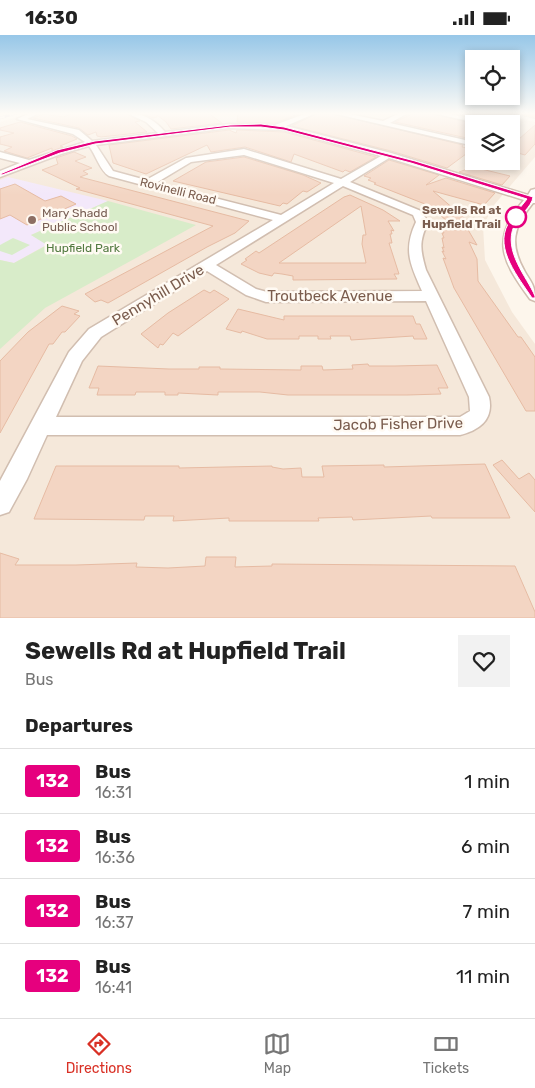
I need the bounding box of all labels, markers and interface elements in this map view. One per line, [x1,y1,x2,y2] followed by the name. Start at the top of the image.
[25,6,78,29] text: 16:30
[465,50,520,170] map controls
[465,50,520,105] button: locate
[465,115,520,170] button: layers
[138,175,218,207] street label: Rovinelli Road
[422,203,501,231] place label: Sewells Rd at Hupfield Trail
[42,206,118,234] place label: Mary Shadd Public School
[505,206,527,228] marker: Sewells Rd at Hupfield Trail
[26,214,38,226] marker: Mary Shadd Public School
[46,241,121,255] park label: Hupfield Park
[109,261,207,329] street label: Pennyhill Drive
[267,287,393,305] street label: Troutbeck Avenue
[333,414,463,434] street label: Jacob Fisher Drive
[458,635,510,687] button: heart
[25,637,346,665] text: Sewells Rd at Hupfield Trail
[25,670,53,689] text: Bus
[25,714,133,737] text: Departures
[95,760,131,783] text: Bus
[36,770,69,792] text: 132
[464,770,510,793] text: 1 min
[95,783,132,802] text: 16:31
[95,825,131,848] text: Bus
[36,835,69,857] text: 132
[461,835,510,858] text: 6 min
[95,848,135,867] text: 16:36
[95,890,131,913] text: Bus
[36,900,69,922] text: 132
[463,900,510,923] text: 7 min
[95,913,133,932] text: 16:37
[95,955,131,978] text: Bus
[36,965,69,987] text: 132
[456,965,510,988] text: 11 min
[95,978,132,997] text: 16:41
[66,1030,132,1077] tab: Directions
[263,1030,291,1077] tab: Map
[423,1030,469,1077] tab: Tickets

